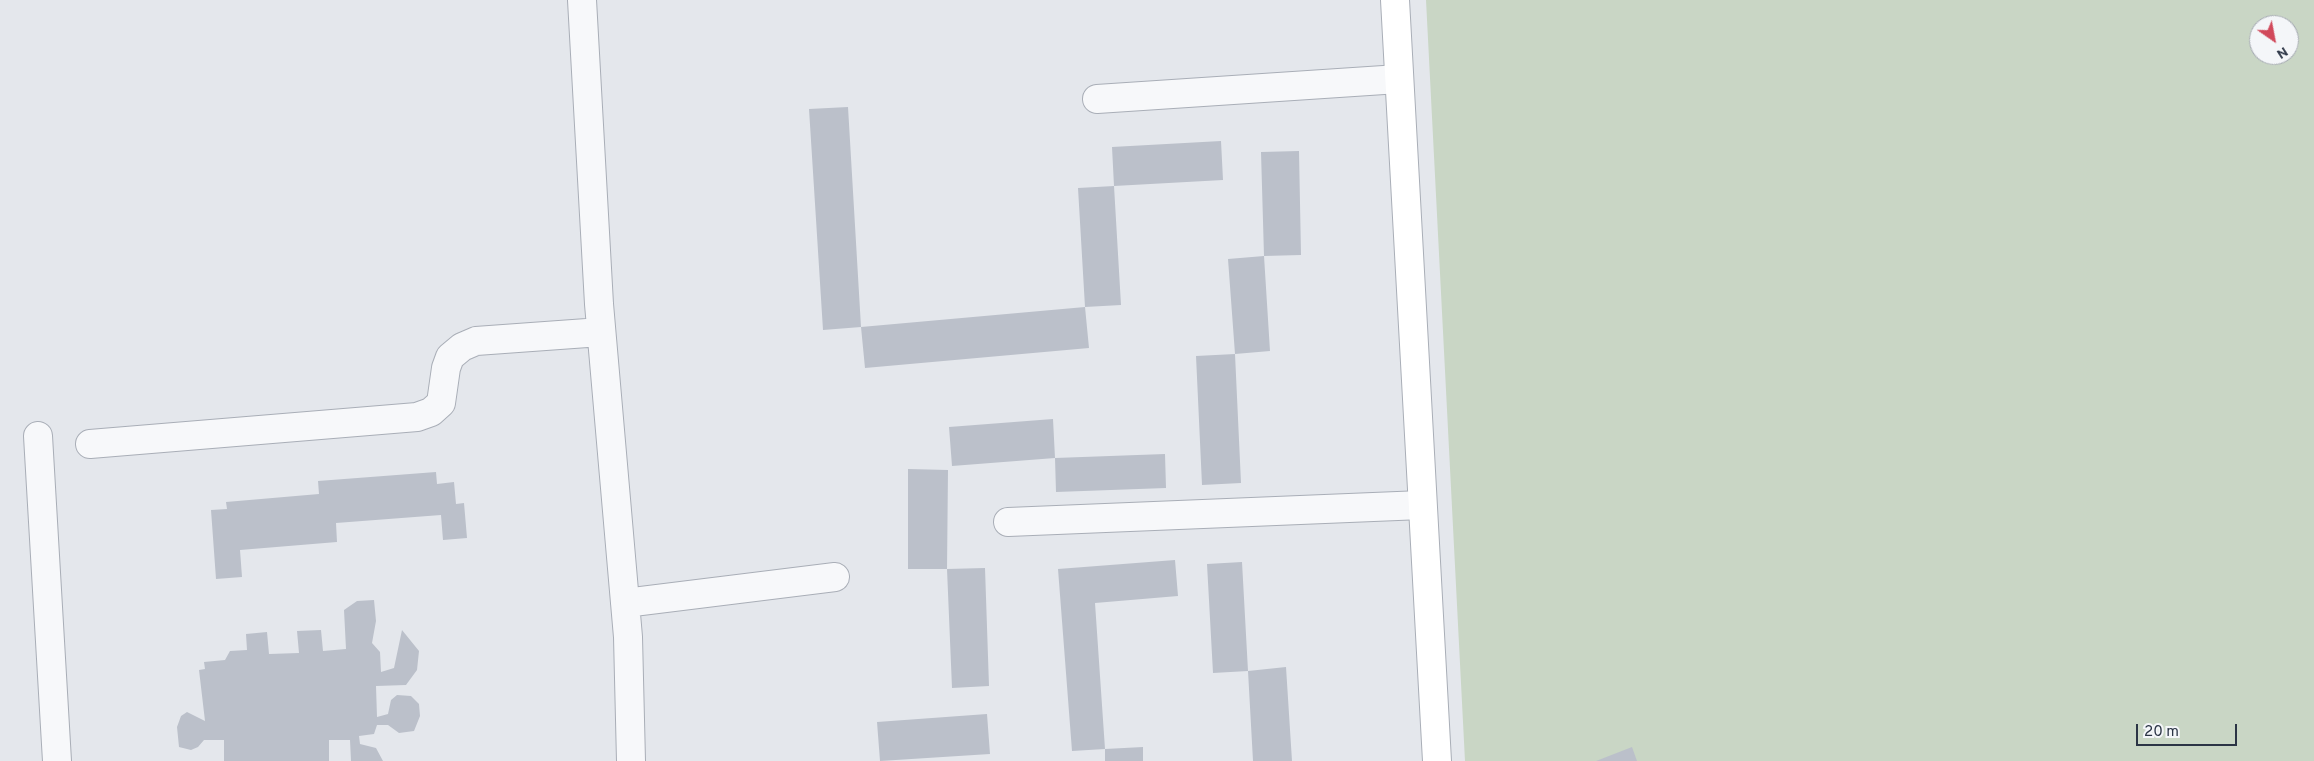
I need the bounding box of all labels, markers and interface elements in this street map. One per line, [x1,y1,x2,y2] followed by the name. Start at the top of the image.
[2249,15,2299,65] north arrow
[2273,42,2291,62] text: N
[2139,714,2240,746] scale bar
[2144,723,2179,742] text: 20 m

